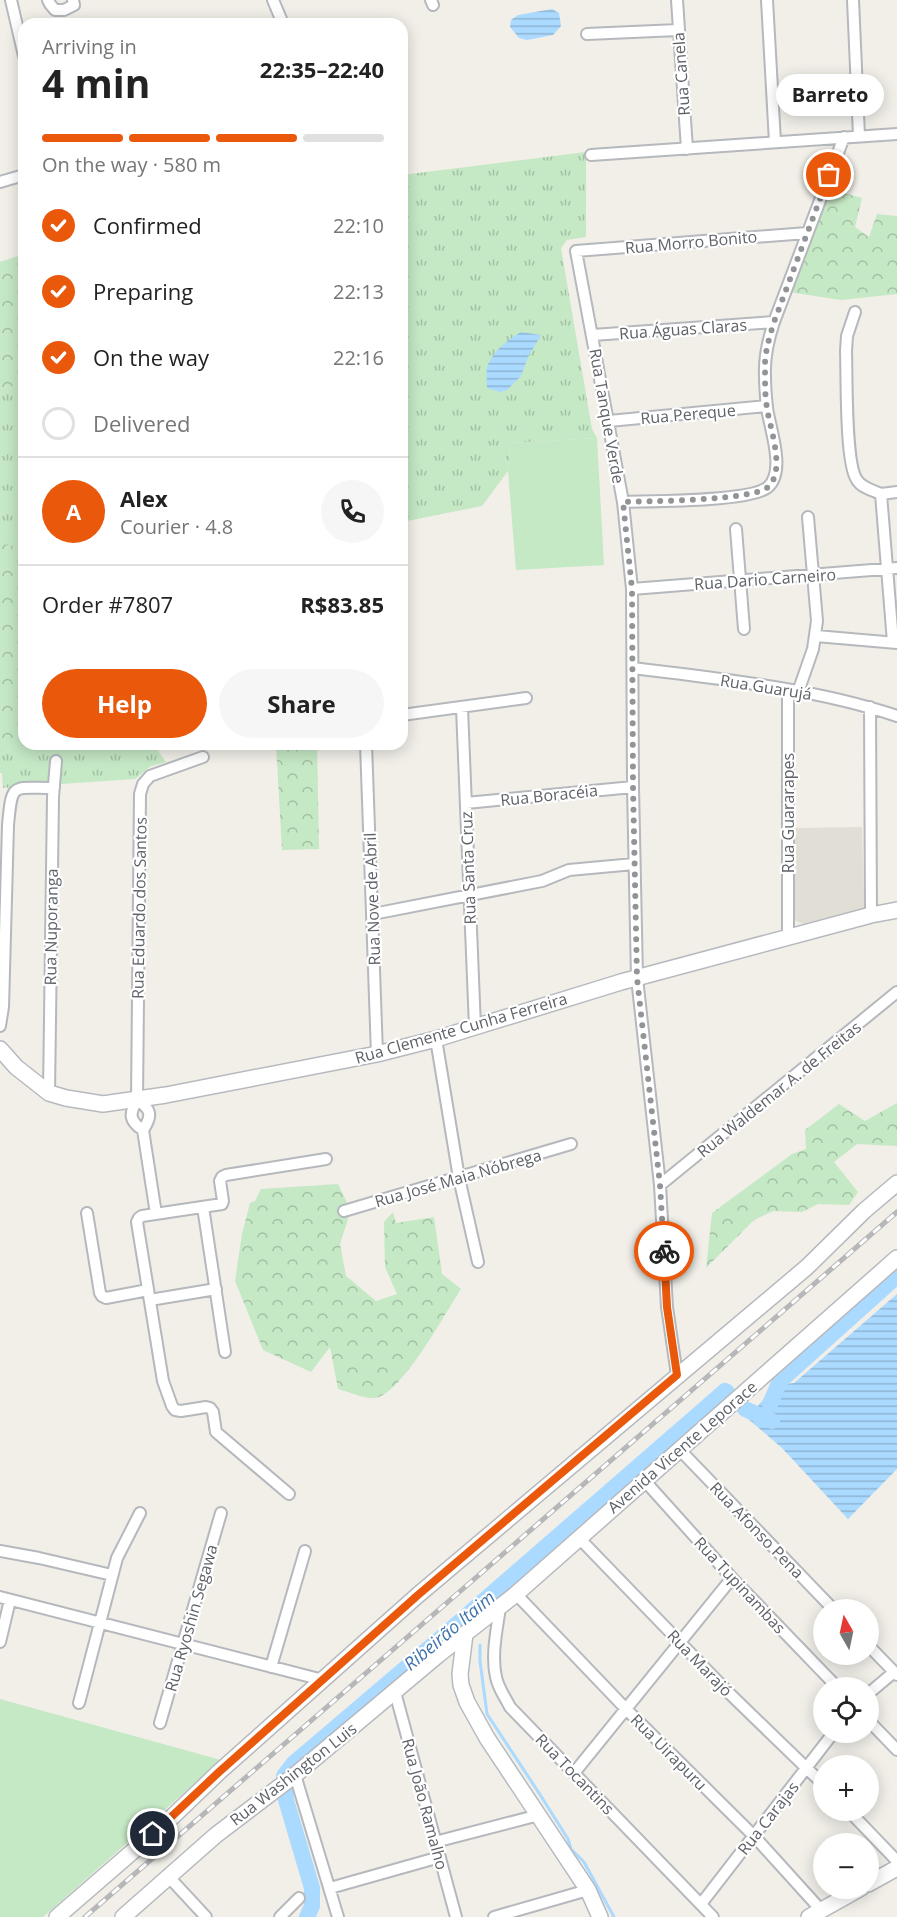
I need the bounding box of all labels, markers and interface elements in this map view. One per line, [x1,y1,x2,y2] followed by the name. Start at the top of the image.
[667,32,695,116] street label: Rua Canela
[42,33,137,60] text: Arriving in
[260,54,384,84] text: 22:35–22:40
[42,56,150,109] text: 4 min
[775,73,883,115] callout: Barreto
[792,81,868,108] text: Barreto
[803,149,854,200] pin
[42,151,221,178] text: On the way · 580 m
[812,158,845,191] icon: bag
[42,209,75,242] icon: check
[93,210,202,240] text: Confirmed
[333,212,384,239] text: 22:10
[624,225,758,259] street label: Rua Morro Bonito
[42,275,75,308] icon: check
[93,276,193,306] text: Preparing
[333,278,384,305] text: 22:13
[618,314,748,344] street label: Rua Águas Claras
[42,341,75,374] icon: check
[93,342,209,372] text: On the way
[333,344,384,371] text: 22:16
[584,347,630,485] street label: Rua Tanque Verde
[639,399,737,429] street label: Rua Pereque
[93,408,191,438] text: Delivered
[321,480,384,543] button: phone
[120,483,168,513] text: Alex
[66,496,81,526] text: A
[120,513,233,540] text: Courier · 4.8
[693,563,837,595] street label: Rua Dario Carneiro
[42,589,173,619] text: Order #7807
[300,589,384,619] text: R$83.85
[42,669,207,738] button: Help
[219,669,384,738] button: Share
[719,669,813,705] street label: Rua Guarujá
[777,753,799,873] street label: Rua Guararapes
[499,779,599,811] street label: Rua Boracéia
[455,811,481,925] street label: Rua Santa Cruz
[126,817,152,999] street label: Rua Eduardo dos Santos
[359,832,385,966] street label: Rua Nove de Abril
[39,868,63,986] street label: Rua Nuporanga
[352,987,570,1069] street label: Rua Clemente Cunha Ferreira
[692,1016,866,1162] street label: Rua Waldemar A. de Freitas
[372,1144,544,1212] street label: Rua José Maia Nóbrega
[634,1221,694,1281] courier
[648,1235,681,1268] icon: bike
[603,1376,761,1518] street label: Avenida Vicente Leporace
[705,1477,809,1583] street label: Rua Afonso Pena
[689,1532,791,1638] street label: Rua Tupinambas
[159,1542,223,1694] street label: Rua Ryoshin Segawa
[398,1585,500,1675] water label: Ribeirão Itaim
[813,1599,879,1665] north arrow
[813,1599,879,1899] map controls
[663,1625,737,1701] street label: Rua Marajó
[813,1677,879,1743] button: locate
[626,1709,712,1795] street label: Rua Uirapuru
[225,1717,361,1831] street label: Rua Washington Luis
[531,1729,619,1819] street label: Rua Tocantins
[397,1736,453,1872] street label: Rua João Ramalho
[813,1755,879,1821] button: +
[732,1777,804,1859] street label: Rua Carajas
[127,1808,178,1859] pin
[136,1817,169,1850] icon: home
[813,1833,879,1899] button: −

